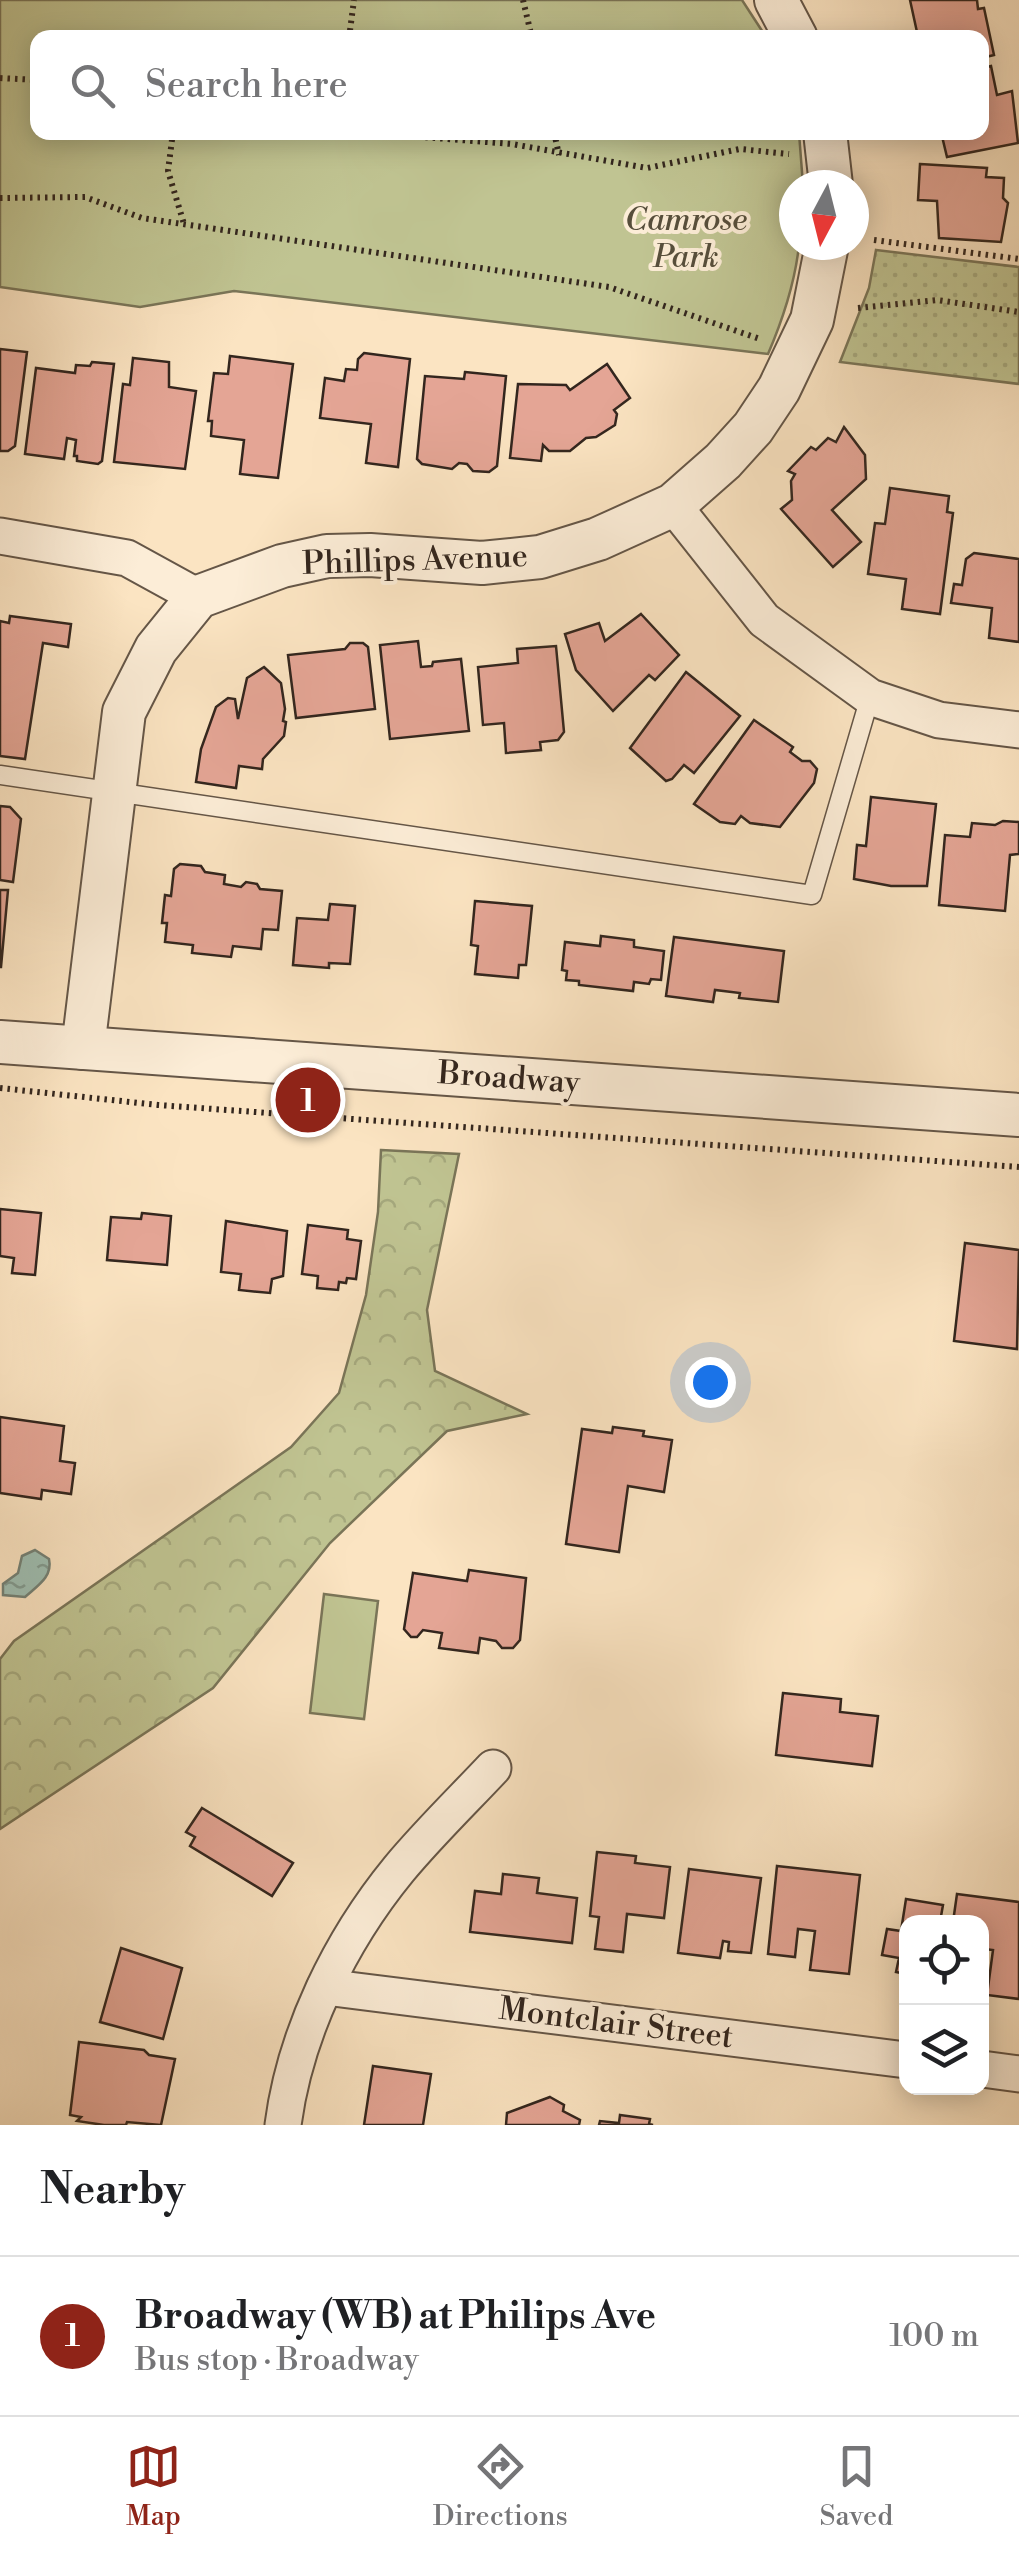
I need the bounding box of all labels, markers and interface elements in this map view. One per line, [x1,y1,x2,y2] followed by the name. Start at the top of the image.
[30,30,989,140] search box
[65,58,120,113] icon: search
[145,62,348,109] text: Search here
[779,170,869,260] north arrow
[625,200,747,277] park label: Camrose Park
[302,536,528,584] street label: Phillips Avenue
[436,1053,582,1103] street label: Broadway
[276,1062,340,1138] pin: 1
[685,1357,736,1408] your location
[899,1915,989,2095] map controls
[899,1915,989,2005] button: locate
[497,1989,735,2057] street label: Montclair Street
[899,2005,989,2095] button: layers
[40,2164,185,2217] text: Nearby
[135,2293,656,2340] text: Broadway (WB) at Philips Ave
[65,2316,80,2356] text: 1
[889,2316,979,2356] text: 100 m
[135,2340,419,2380] text: Bus stop · Broadway
[126,2439,181,2534] tab: Map
[433,2439,568,2534] tab: Directions
[820,2439,893,2534] tab: Saved

